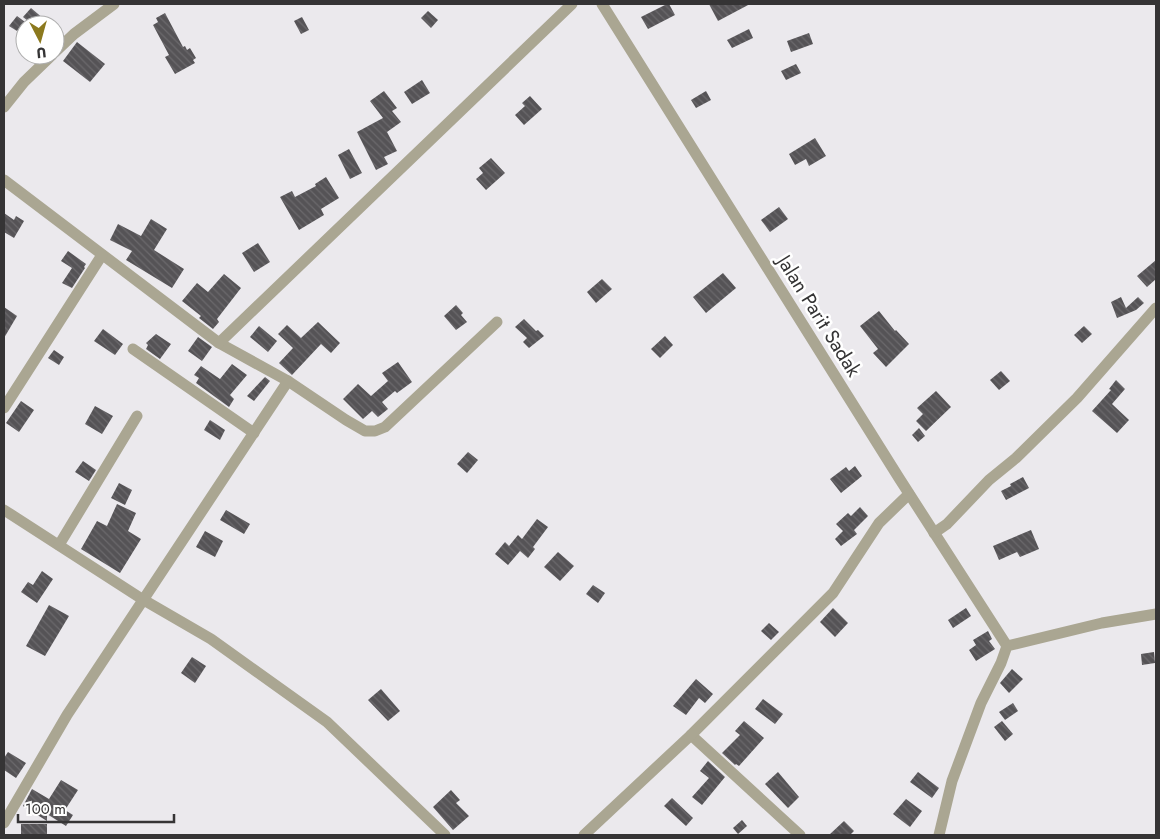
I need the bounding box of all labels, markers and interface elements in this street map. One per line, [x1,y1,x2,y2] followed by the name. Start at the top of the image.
[15,15,65,65] north arrow
[35,42,47,63] text: U
[768,247,868,383] street label: Jalan Parit Sadak
[18,792,174,824] scale bar
[25,798,66,820] text: 100 m

